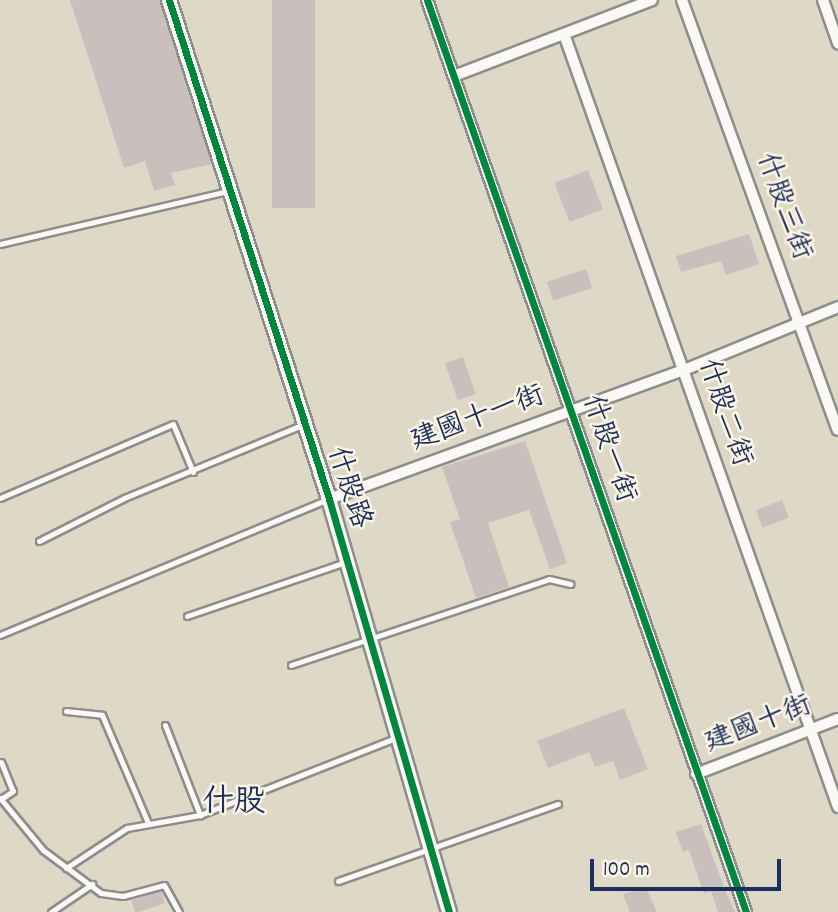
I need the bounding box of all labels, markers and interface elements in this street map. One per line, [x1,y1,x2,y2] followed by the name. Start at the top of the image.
[747,149,817,265] street label: 什股三街
[689,355,757,471] street label: 什股二街
[406,380,550,460] street label: 建國十一街
[573,391,641,507] street label: 什股一街
[318,443,376,533] street label: 什股路
[701,690,817,762] street label: 建國十街
[202,785,266,823] district label: 什股
[593,846,784,890] scale bar
[603,856,650,886] text: 100 m

